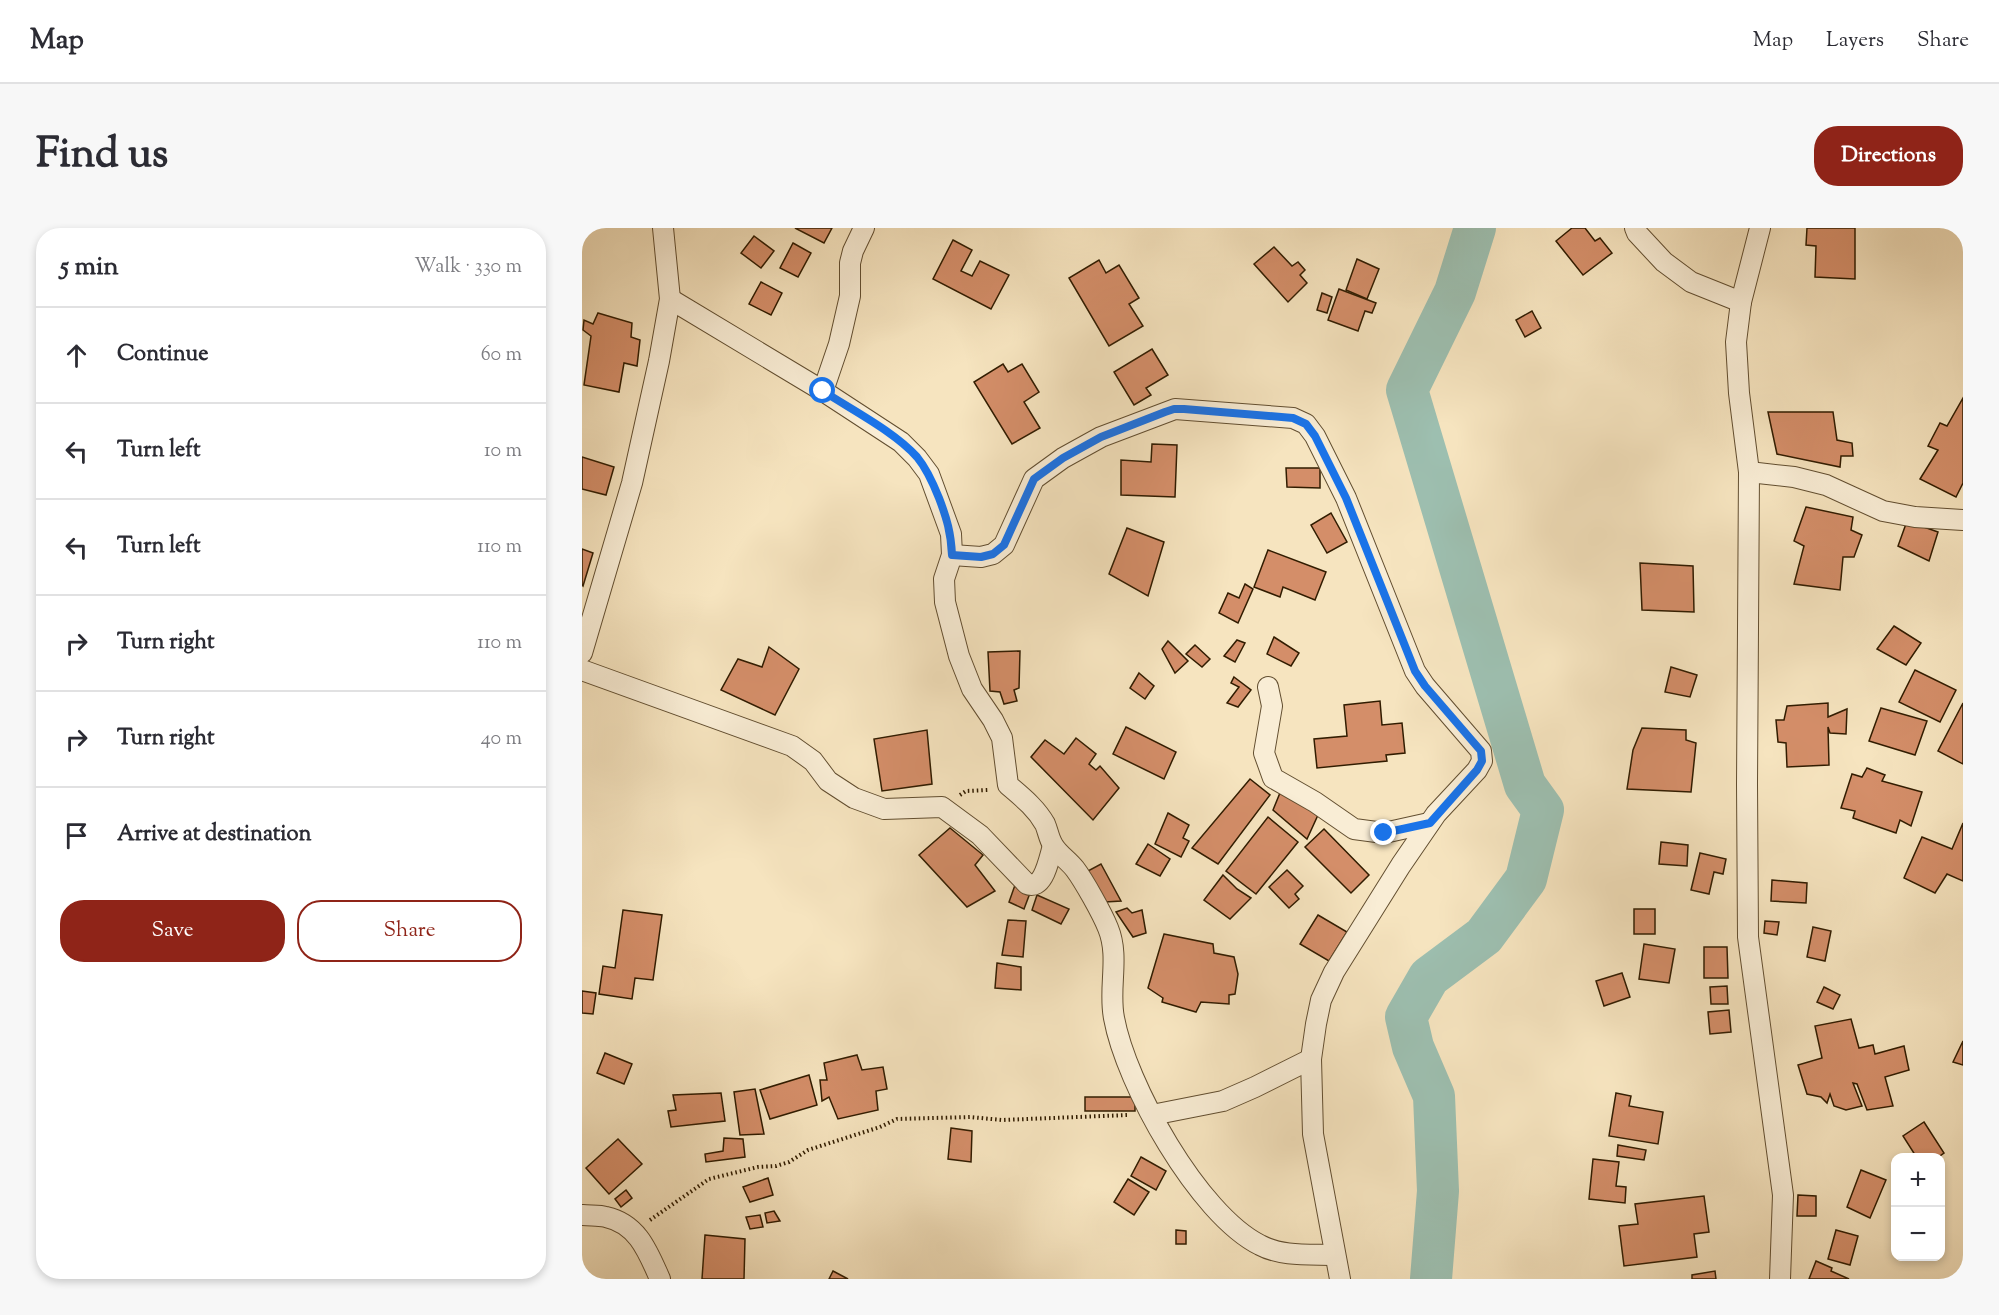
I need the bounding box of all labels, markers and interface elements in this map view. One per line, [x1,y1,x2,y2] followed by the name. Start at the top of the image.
[30,21,84,61] text: Map
[1753,26,1793,56] text: Map
[1826,26,1884,56] text: Layers
[1917,26,1969,56] text: Share
[36,126,168,186] text: Find us
[1814,126,1963,186] button: Directions
[60,249,119,286] text: 5 min
[414,253,522,282] text: Walk · 330 m
[60,339,93,372] icon: ahead
[117,339,208,371] text: Continue
[481,341,522,370] text: 60 m
[809,377,835,403] route start
[60,435,93,468] icon: left
[117,435,200,467] text: Turn left
[484,437,522,466] text: 10 m
[60,531,93,564] icon: left
[117,531,200,563] text: Turn left
[477,533,522,562] text: 110 m
[60,627,93,660] icon: right
[117,627,214,659] text: Turn right
[477,629,522,658] text: 110 m
[60,723,93,756] icon: right
[117,723,214,755] text: Turn right
[481,725,522,754] text: 40 m
[60,819,93,852] icon: arrive
[117,819,312,851] text: Arrive at destination
[1370,819,1396,845] route end
[60,900,285,962] button: Save
[297,900,522,962] button: Share
[1891,1153,1945,1261] map controls
[1891,1153,1945,1207] button: +
[1891,1207,1945,1261] button: −

